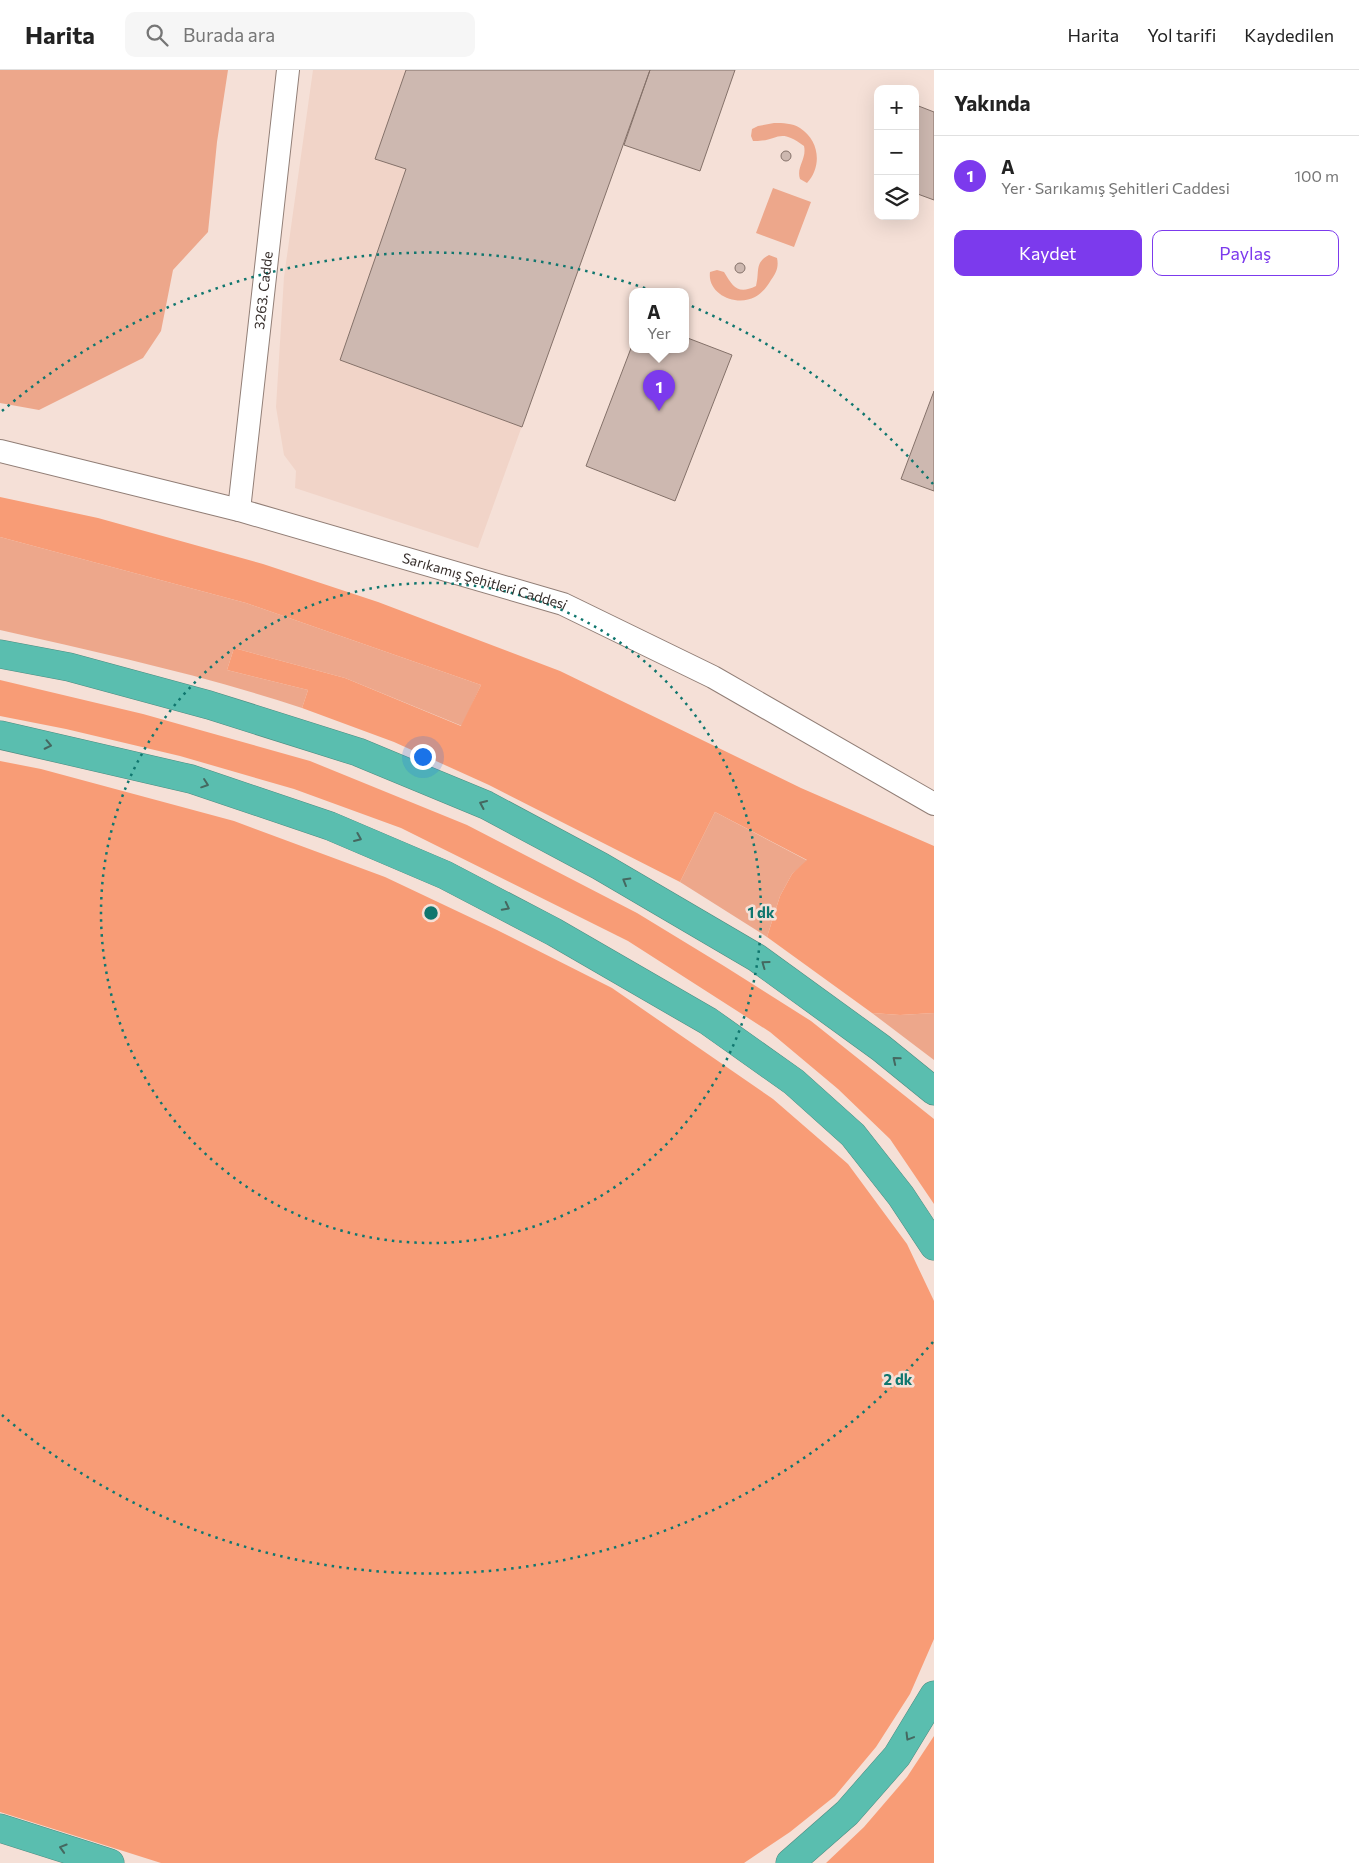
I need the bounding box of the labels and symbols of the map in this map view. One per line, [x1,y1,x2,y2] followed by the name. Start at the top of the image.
[250,250,276,330] street label: 3263. Cadde
[643,370,675,411] pin: 1
[400,549,570,613] street label: Sarıkamış Şehitleri Caddesi
[43,739,52,750] one-way arrow
[410,744,436,770] your location
[201,778,209,788] one-way arrow
[479,799,488,810] one-way arrow
[353,832,362,843] one-way arrow
[622,877,631,887] one-way arrow
[501,901,510,911] one-way arrow
[747,903,775,921] text: 1 dk
[422,904,440,922] centre of rings
[761,961,771,970] one-way arrow
[893,1057,902,1066] one-way arrow
[884,1370,913,1388] text: 2 dk
[905,1731,915,1740] one-way arrow
[60,1844,68,1854] one-way arrow

